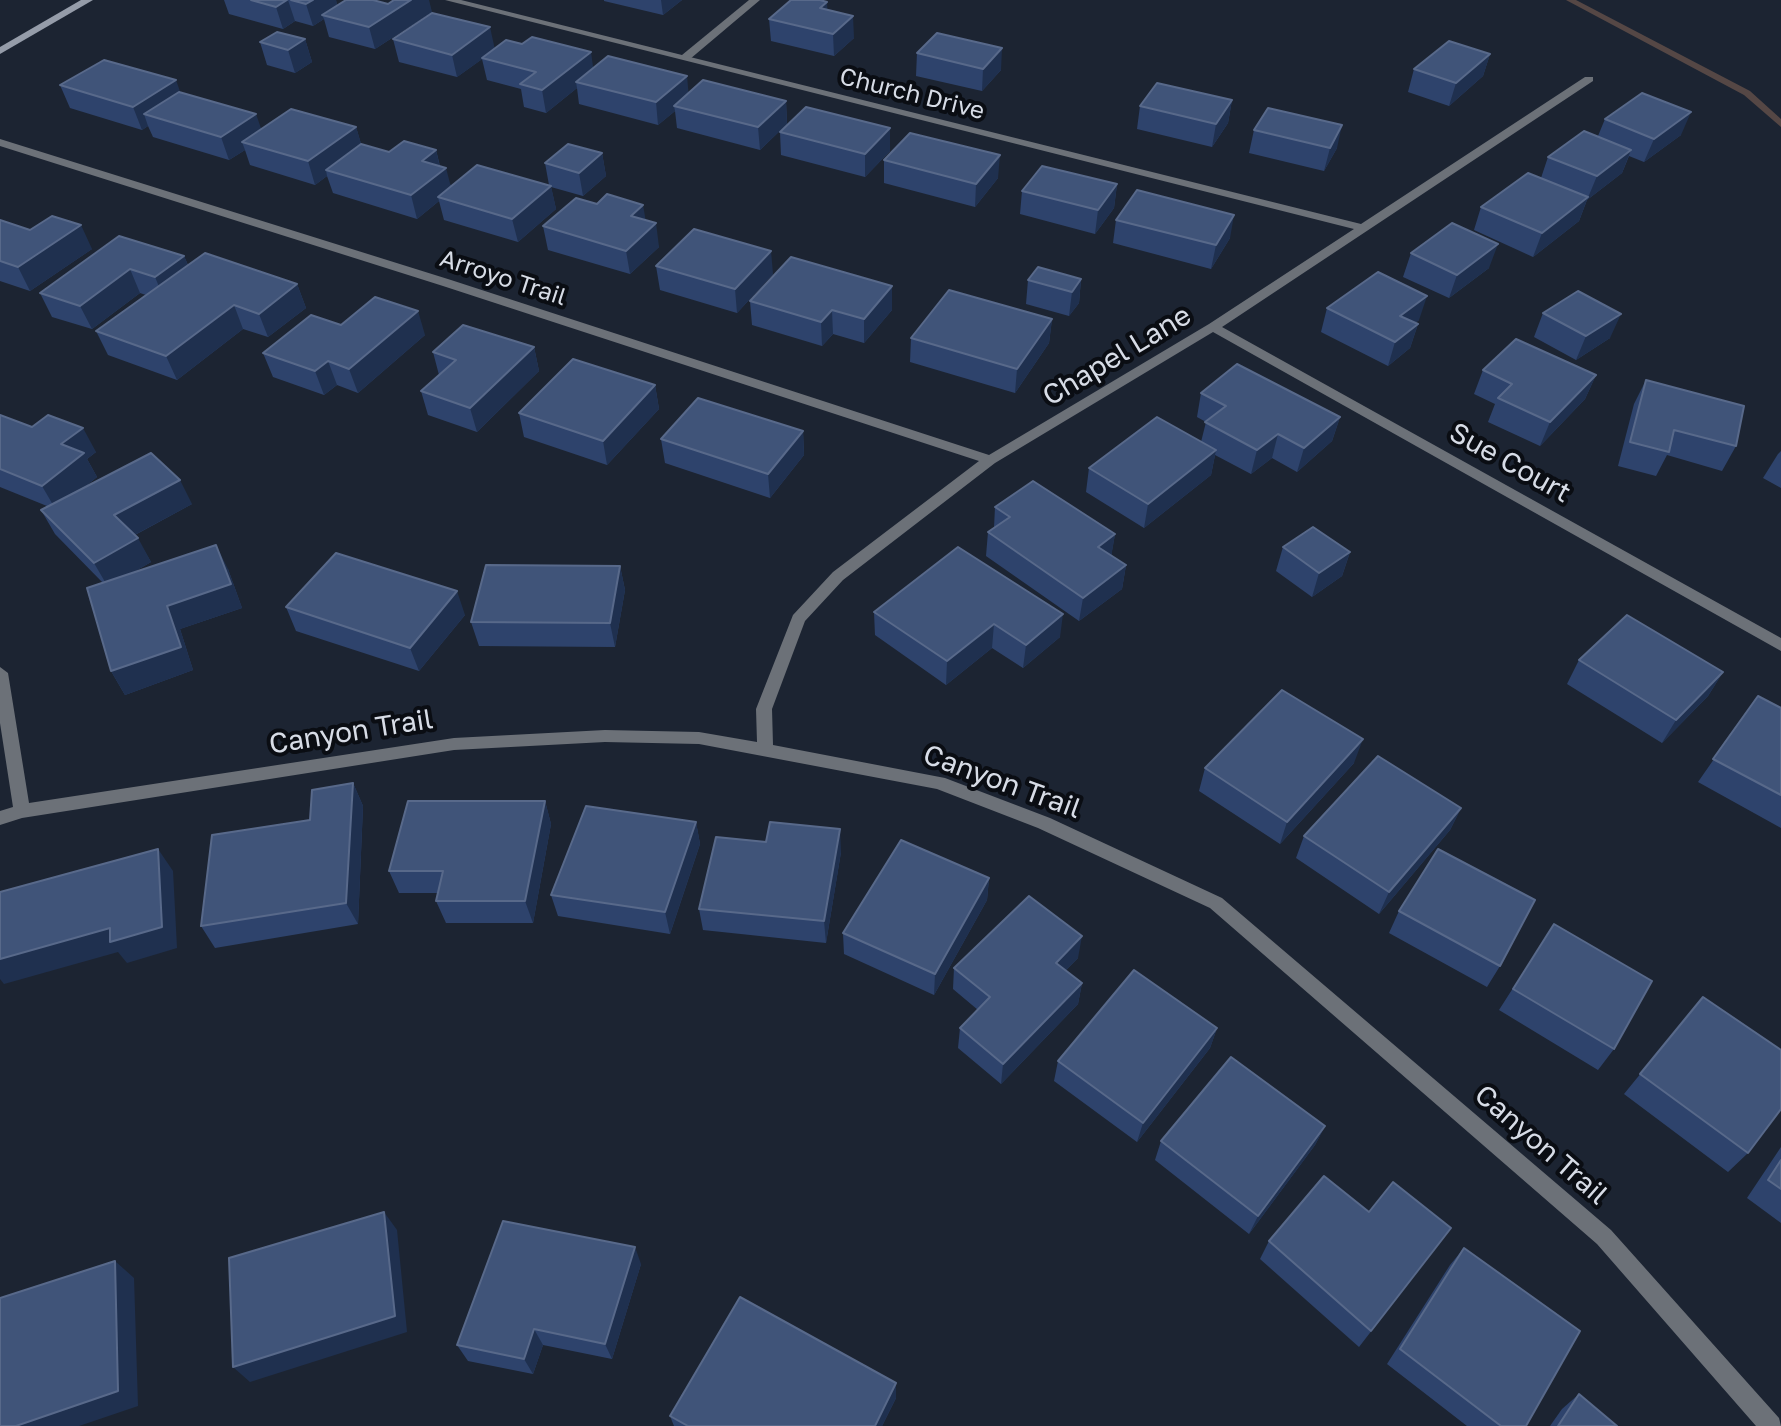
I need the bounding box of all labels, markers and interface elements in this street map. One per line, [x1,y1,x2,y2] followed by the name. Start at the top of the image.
[837,62,987,126] street label: Church Drive
[436,244,570,312] street label: Arroyo Trail
[1037,299,1197,413] street label: Chapel Lane
[1443,416,1577,510] street label: Sue Court
[267,702,435,762] street label: Canyon Trail
[919,738,1085,826] street label: Canyon Trail
[1468,1078,1614,1212] street label: Canyon Trail

